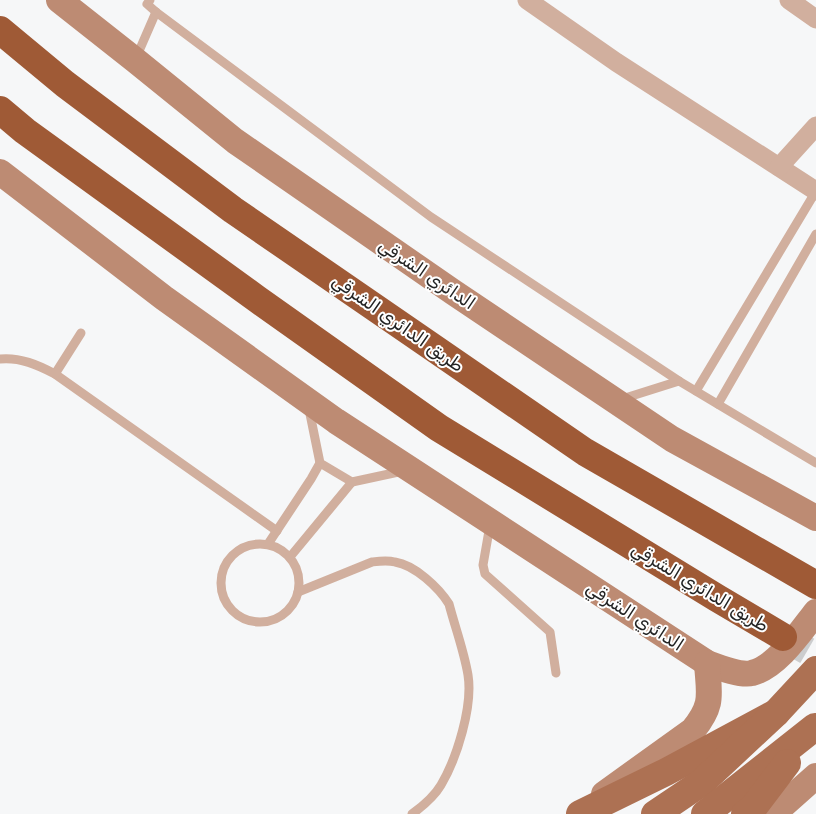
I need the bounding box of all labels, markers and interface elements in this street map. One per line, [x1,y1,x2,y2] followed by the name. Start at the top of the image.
[373,234,480,316] street label: الدائري الشرقي
[327,269,468,378] street label: طريق الدائري الشرقي
[628,538,772,636] street label: طريق الدائري الشرقي
[582,576,688,656] street label: الدائري الشرقي

